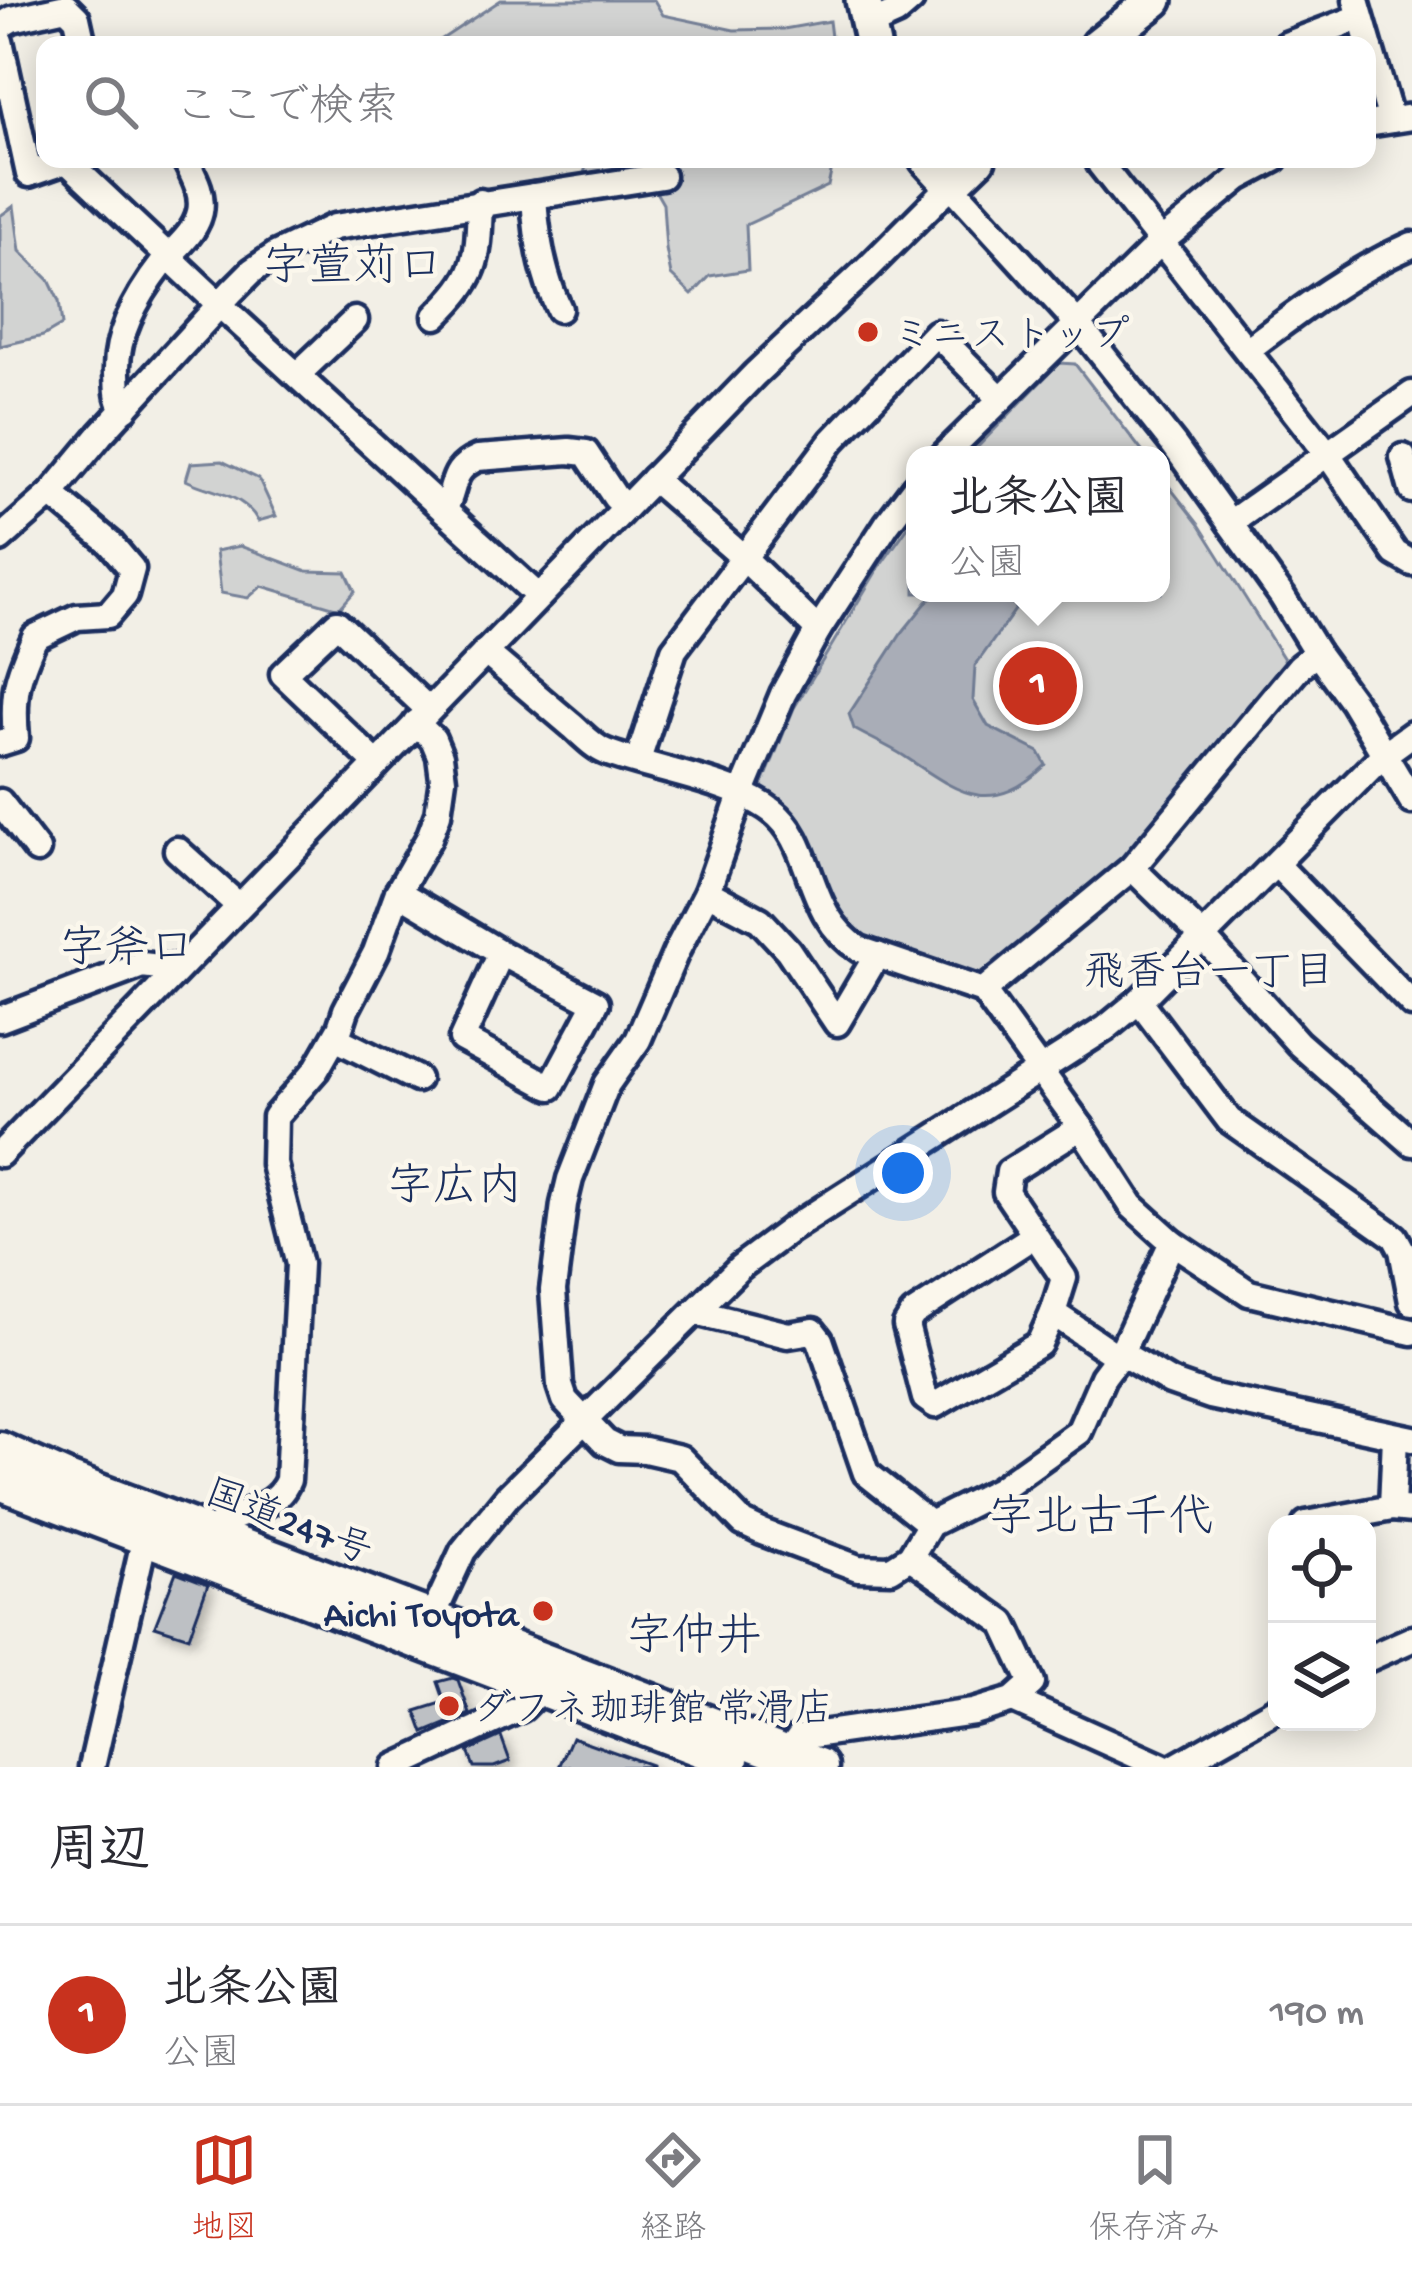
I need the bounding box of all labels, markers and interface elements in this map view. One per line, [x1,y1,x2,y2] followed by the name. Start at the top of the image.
[36,36,1376,168] search box
[78,69,144,135] icon: search
[174,84,399,137] text: ここで検索
[263,242,443,297] district label: 字萱苅口
[892,314,1130,362] place label: ミニストップ
[855,319,881,345] marker: ミニストップ
[906,446,1170,602] popup
[948,476,1128,529] text: 北条公園
[948,544,1026,590] text: 公園
[999,641,1077,731] pin: 1
[59,924,195,979] district label: 字斧口
[1083,950,1335,1001] district label: 飛香台一丁目
[873,1143,933,1203] your location
[387,1162,523,1217] district label: 字広内
[198,1472,378,1578] street label: 国道247号
[988,1493,1214,1548] district label: 字北古千代
[1268,1515,1376,1731] map controls
[1268,1515,1376,1623] button: locate
[323,1595,520,1641] place label: Aichi Toyota
[530,1598,556,1624] marker: Aichi Toyota
[626,1612,762,1667] district label: 字仲井
[1268,1623,1376,1731] button: layers
[473,1688,833,1736] place label: ダフネ珈琲館 常滑店
[436,1693,462,1719] marker: ダフネ珈琲館 常滑店
[48,1825,150,1885] text: 周辺
[162,1966,342,2019] text: 北条公園
[79,1992,95,2038] text: 1
[1270,1992,1364,2038] text: 190 m
[162,2034,240,2080] text: 公園
[191,2127,257,2250] tab: 地図
[640,2127,706,2250] tab: 経路
[1089,2127,1221,2250] tab: 保存済み

